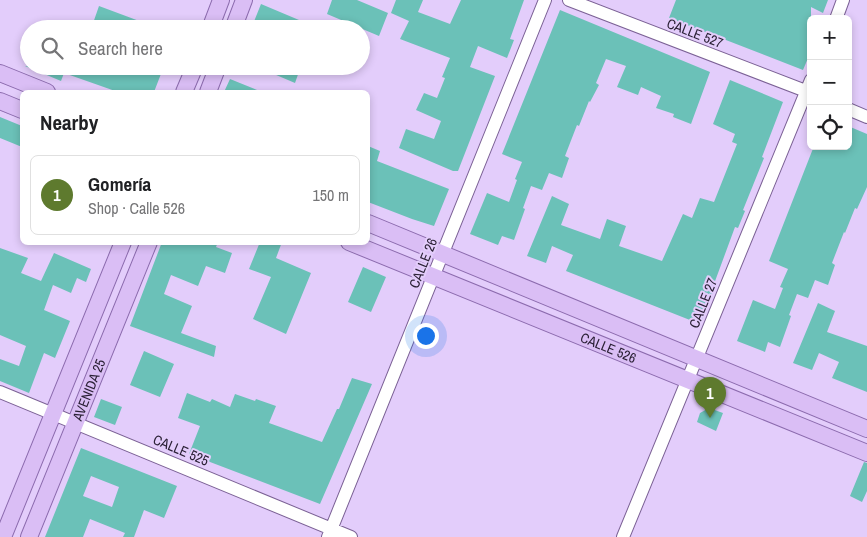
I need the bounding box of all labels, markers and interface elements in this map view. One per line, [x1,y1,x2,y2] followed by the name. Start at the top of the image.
[664,14,726,52] street label: CALLE 527
[807,15,852,150] map controls
[807,15,852,60] button: +
[20,20,370,75] search box
[38,34,66,62] icon: search
[78,35,163,61] text: Search here
[807,60,852,105] button: −
[807,105,852,150] button: locate
[40,108,98,137] text: Nearby
[88,171,151,197] text: Gomería
[53,184,61,206] text: 1
[313,184,349,206] text: 150 m
[88,197,185,219] text: Shop · Calle 526
[405,235,441,291] street label: CALLE 26
[685,275,721,331] street label: CALLE 27
[413,323,439,349] your location
[578,328,639,367] street label: CALLE 526
[68,356,109,424] street label: AVENIDA 25
[694,377,726,418] pin: 1
[150,430,212,470] street label: CALLE 525

